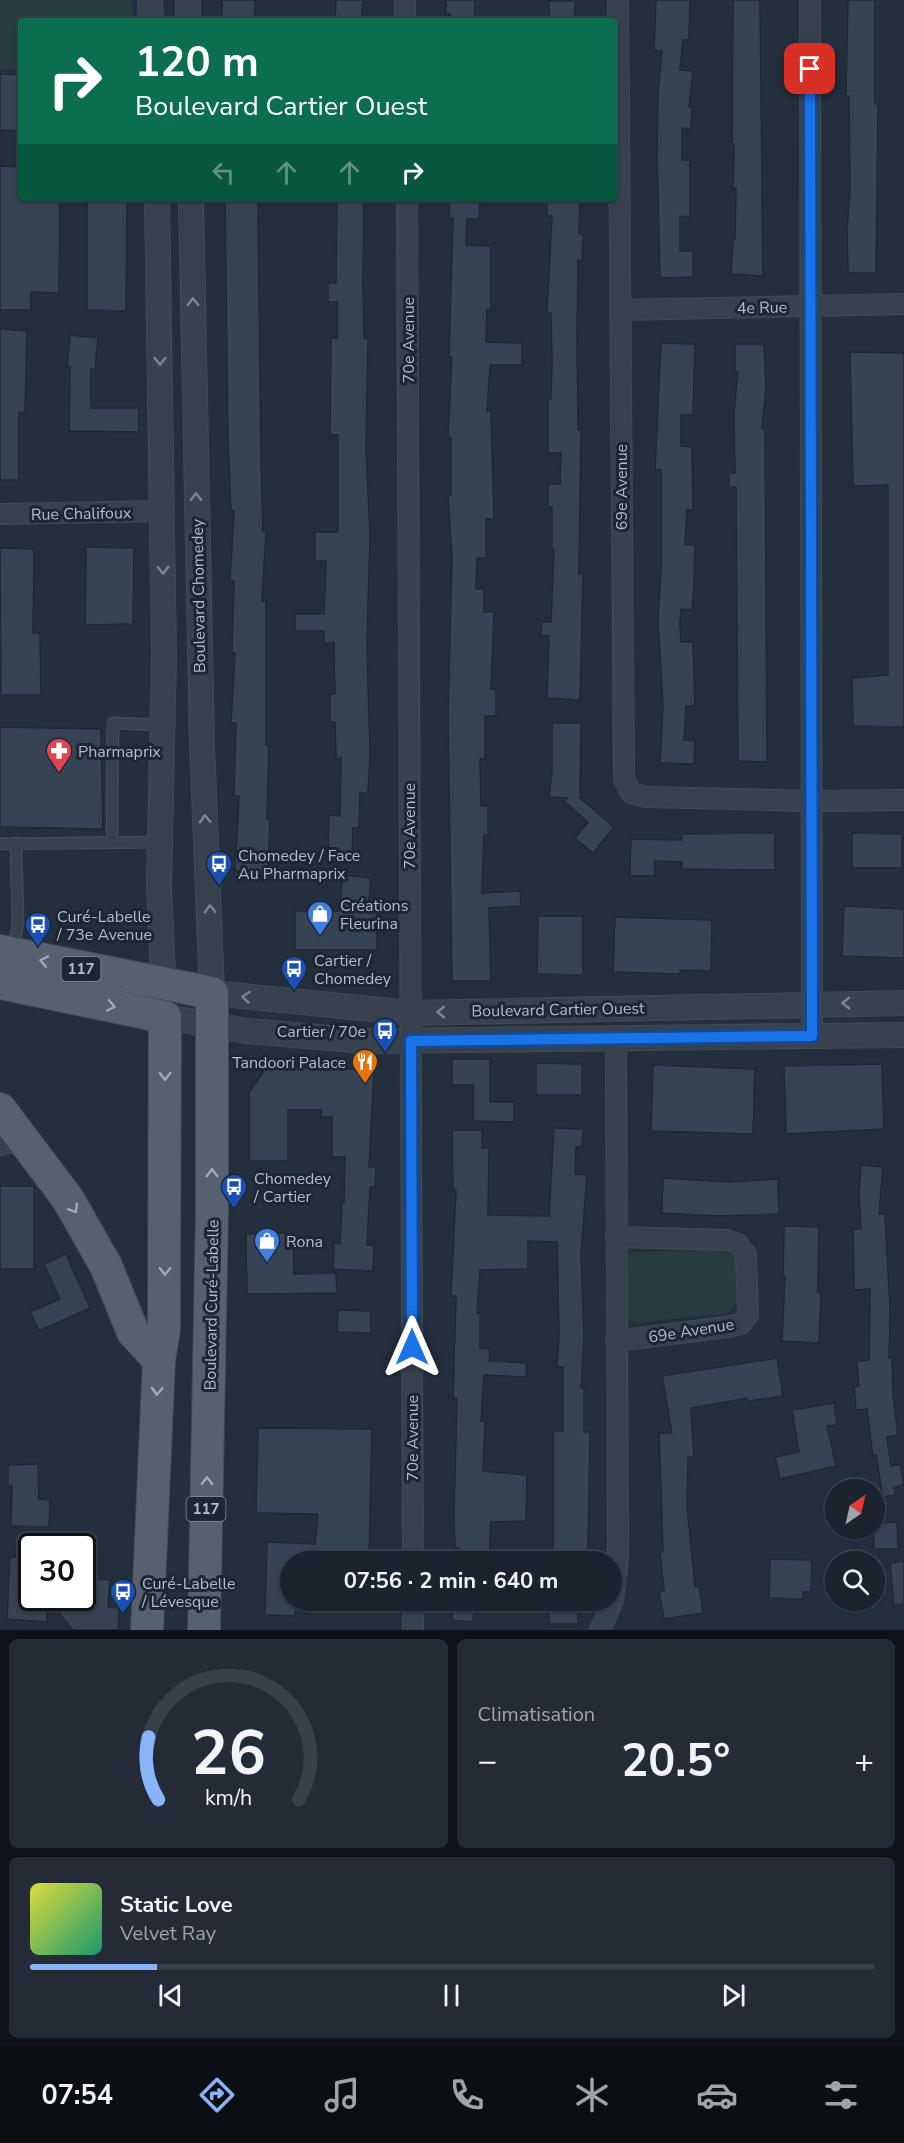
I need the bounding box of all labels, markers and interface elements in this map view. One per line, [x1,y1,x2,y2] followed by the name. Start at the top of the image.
[135,34,259,91] text: 120 m
[36,42,114,120] icon: right
[784,43,835,94] pin
[793,52,826,85] icon: arrive
[135,88,427,125] text: Boulevard Cartier Ouest
[207,156,240,189] icon: left
[270,156,303,189] icon: ahead
[333,156,366,189] icon: ahead
[396,156,429,189] icon: right
[398,297,420,383] street label: 70e Avenue
[737,297,787,319] street label: 4e Rue
[187,298,199,307] one-way arrow
[154,357,166,366] one-way arrow
[611,444,633,530] street label: 69e Avenue
[190,493,202,502] one-way arrow
[31,502,132,526] street label: Rue Chalifoux
[187,518,211,673] street label: Boulevard Chomedey
[157,565,169,574] one-way arrow
[44,736,74,774] pharmacy icon: Pharmaprix
[78,741,161,763] place label: Pharmaprix
[399,783,421,869] street label: 70e Avenue
[199,814,212,823] one-way arrow
[238,845,360,885] place label: Chomedey / Face Au Pharmaprix
[204,849,234,887] bus stop icon: Chomedey / Face Au Pharmaprix
[340,895,408,935] place label: Créations Fleurina
[305,899,335,937] shop icon: Créations Fleurina
[203,905,216,914] one-way arrow
[56,906,152,946] place label: Curé-Labelle / 73e Avenue
[23,910,53,948] bus stop icon: Curé-Labelle / 73e Avenue
[314,950,392,990] place label: Cartier / Chomedey
[279,954,309,992] bus stop icon: Cartier / Chomedey
[39,956,49,969] one-way arrow
[62,957,100,981] road number: 117
[242,991,251,1004] one-way arrow
[471,997,645,1023] street label: Boulevard Cartier Ouest
[841,997,850,1009] one-way arrow
[106,999,116,1012] one-way arrow
[436,1006,445,1019] one-way arrow
[370,1016,400,1054] bus stop icon: Cartier / 70e
[277,1021,366,1043] place label: Cartier / 70e
[350,1047,380,1085] restaurant icon: Tandoori Palace
[232,1052,346,1074] place label: Tandoori Palace
[159,1071,171,1080] one-way arrow
[206,1168,218,1177] one-way arrow
[253,1168,332,1208] place label: Chomedey / Cartier
[219,1172,249,1210] bus stop icon: Chomedey / Cartier
[66,1203,78,1213] one-way arrow
[200,1219,224,1391] street label: Boulevard Curé-Labelle
[252,1226,282,1264] shop icon: Rona
[286,1231,323,1253] place label: Rona
[158,1266,171,1275] one-way arrow
[647,1313,735,1349] street label: 69e Avenue
[380,1315,444,1379] position arrow
[151,1387,164,1396] one-way arrow
[402,1395,424,1481] street label: 70e Avenue
[201,1476,213,1485] one-way arrow
[825,1479,885,1539] north arrow
[825,1479,885,1611] map controls
[186,1497,226,1521] road number: 117
[18,1533,96,1611] speed limit sign: 30
[825,1551,885,1611] button: search
[344,1566,558,1596] text: 07:56 · 2 min · 640 m
[141,1573,236,1613] place label: Curé-Labelle / Lévesque
[108,1577,138,1615] bus stop icon: Curé-Labelle / Lévesque
[478,1701,595,1728] text: Climatisation
[191,1711,266,1796] text: 26
[621,1731,730,1792] text: 20.5°
[478,1739,497,1784] text: −
[854,1739,874,1784] text: +
[205,1784,252,1814] text: km/h
[120,1890,233,1920] text: Static Love
[120,1920,216,1947] text: Velvet Ray
[154,1979,187,2012] icon: previous
[435,1979,468,2012] icon: pause
[717,1979,750,2012] icon: next
[196,2074,238,2116] icon: directions
[321,2074,363,2116] icon: music
[446,2074,488,2116] icon: phone
[571,2074,613,2116] icon: climate
[696,2074,738,2116] icon: car
[820,2074,862,2116] icon: filters
[41,2077,113,2114] text: 07:54

